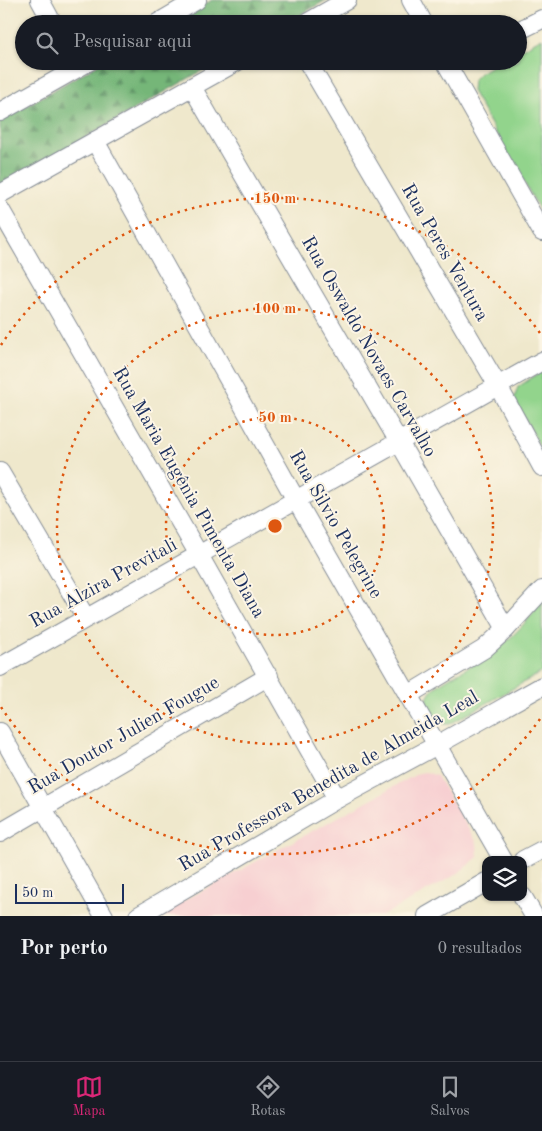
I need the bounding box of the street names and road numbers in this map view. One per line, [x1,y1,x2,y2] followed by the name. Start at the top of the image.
[397,181,491,325] street label: Rua Peres Ventura
[297,233,439,461] street label: Rua Oswaldo Novaes Carvalho
[108,364,268,622] street label: Rua Maria Eugênia Pimenta Diana
[285,448,385,602] street label: Rua Silvio Pelegrine
[27,536,181,632] street label: Rua Alzira Previtali
[25,673,223,799] street label: Rua Doutor Julien Fougue
[176,688,482,876] street label: Rua Professora Benedita de Almeida Leal

